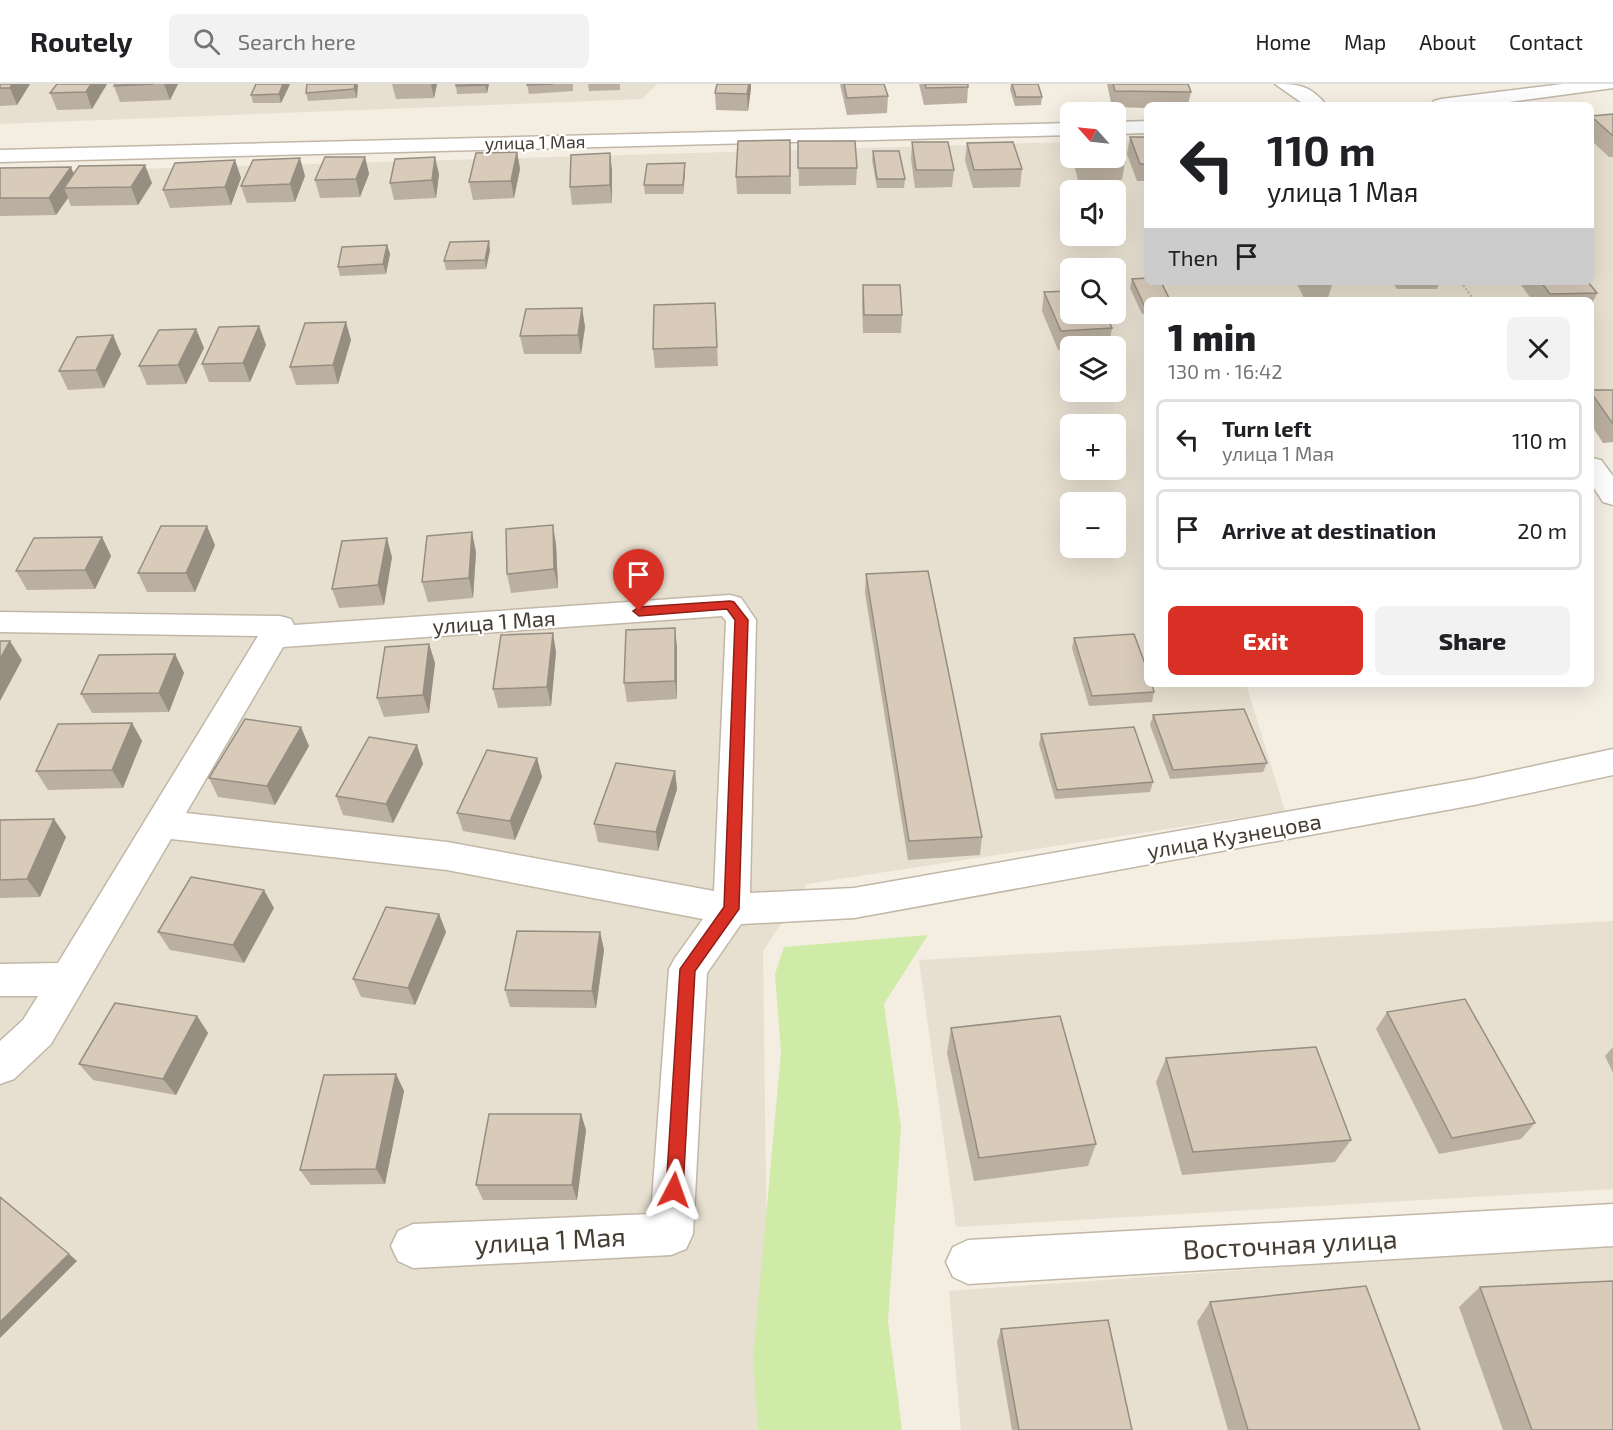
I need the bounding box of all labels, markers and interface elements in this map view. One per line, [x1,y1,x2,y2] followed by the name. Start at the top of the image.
[169,14,589,68] search box
[30,24,133,58] text: Routely
[190,25,223,58] icon: search
[238,28,356,54] text: Search here
[1255,29,1311,54] text: Home
[1344,29,1386,54] text: Map
[1419,29,1476,54] text: About
[1509,29,1583,54] text: Contact
[1060,102,1126,168] north arrow
[1060,102,1126,558] map controls
[1267,124,1376,174] text: 110 m
[1168,126,1246,204] icon: left
[484,130,586,154] street label: улица 1 Мая
[1267,175,1418,207] text: улица 1 Мая
[1060,180,1126,246] button: sound
[1230,240,1263,273] icon: arrive
[1168,244,1218,270] text: Then
[1060,258,1126,324] button: search
[1168,315,1256,358] text: 1 min
[1507,317,1570,380] button: close
[1060,336,1126,402] button: layers
[1168,359,1282,383] text: 130 m · 16:42
[1060,414,1126,480] button: +
[1222,415,1311,441] text: Turn left
[1171,423,1204,456] icon: left
[1512,427,1567,453] text: 110 m
[1222,441,1334,465] text: улица 1 Мая
[1060,492,1126,558] button: −
[1171,513,1204,546] icon: arrive
[1222,517,1436,543] text: Arrive at destination
[1517,517,1567,543] text: 20 m
[613,549,664,611] pin
[622,558,655,591] icon: arrive
[432,604,557,639] street label: улица 1 Мая
[1168,606,1363,675] button: Exit
[1375,606,1570,675] button: Share
[1145,807,1323,864] street label: улица Кузнецова
[642,1158,706,1222] position arrow
[474,1219,627,1260] street label: улица 1 Мая
[1182,1221,1398,1266] street label: Восточная улица

